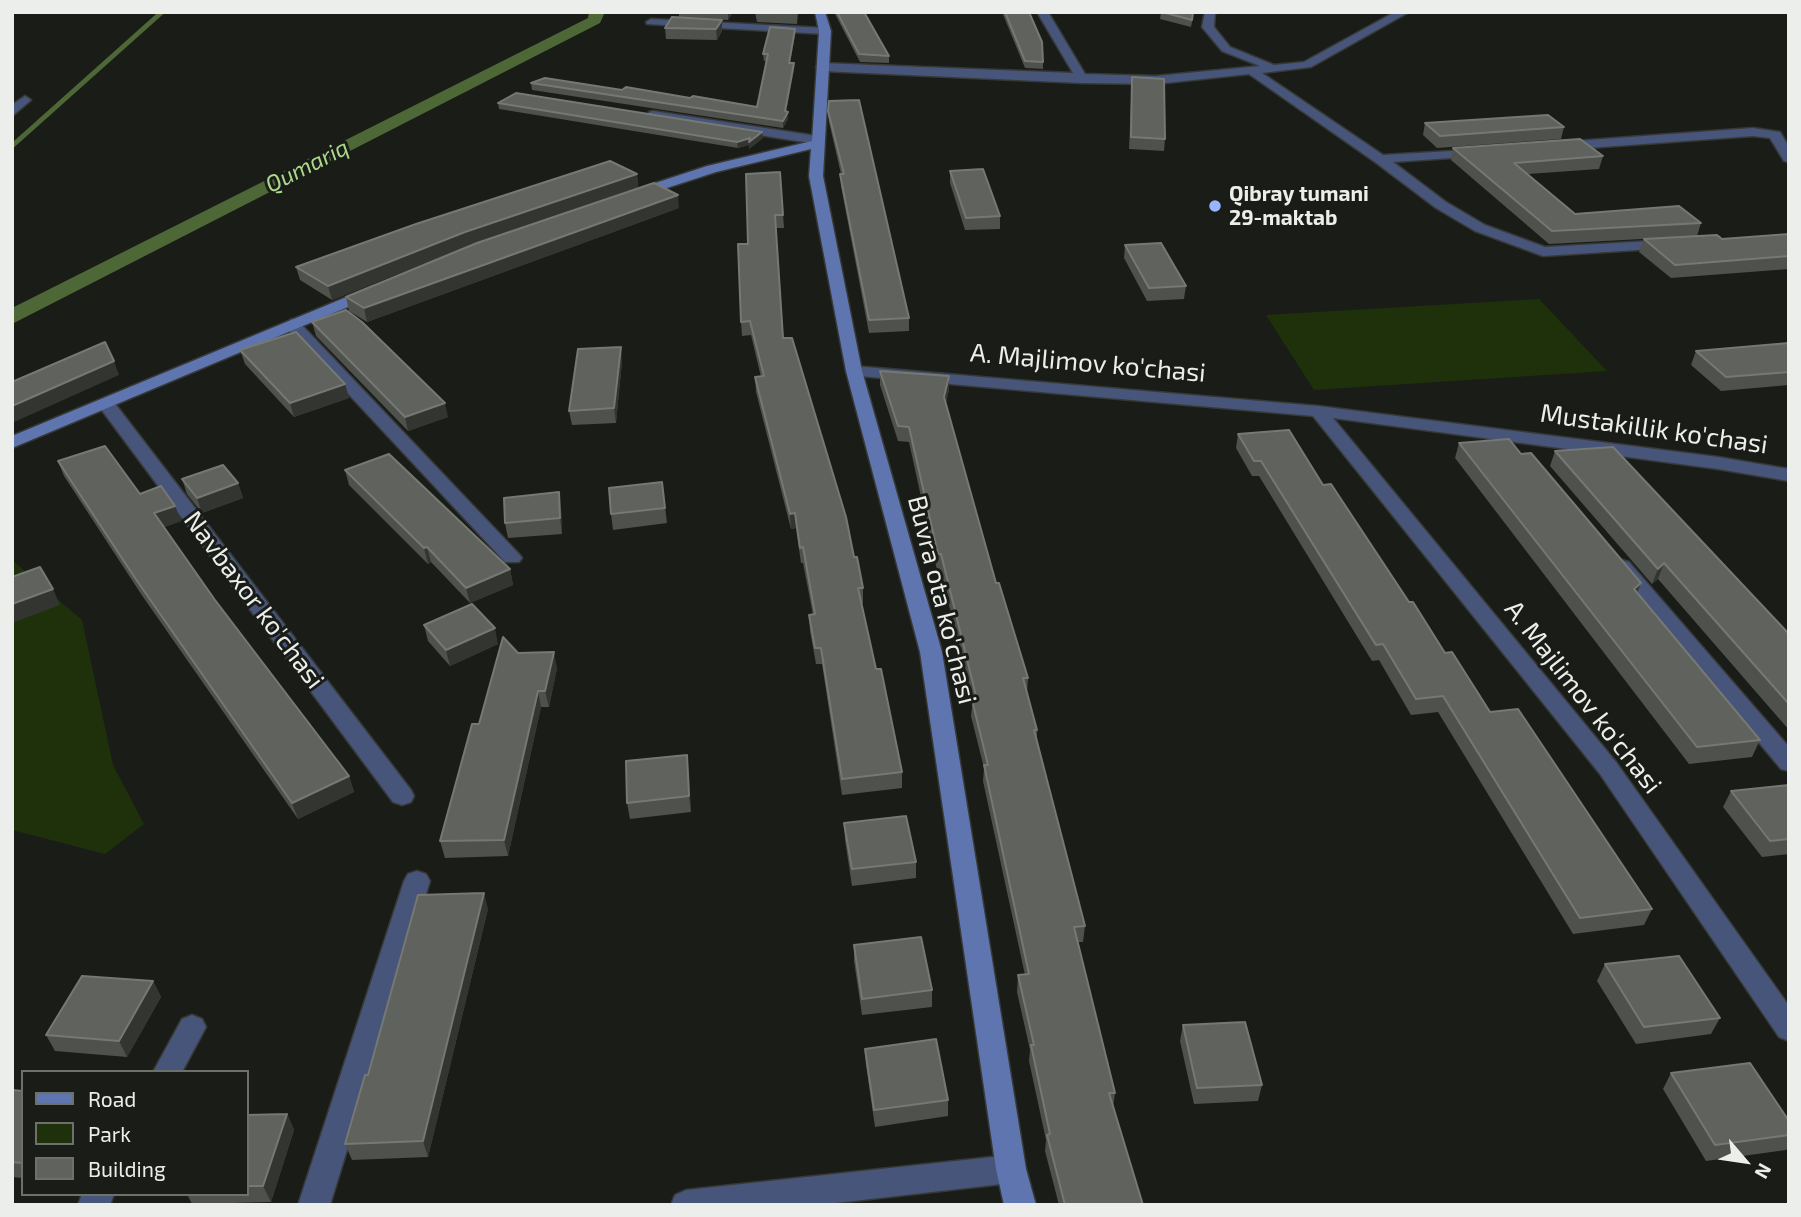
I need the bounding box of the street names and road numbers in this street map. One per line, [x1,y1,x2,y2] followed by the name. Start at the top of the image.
[969,337,1207,389] street label: A. Majlimov ko'chasi
[1538,398,1770,460] street label: Mustakillik ko'chasi
[901,493,983,707] street label: Buvra ota ko'chasi
[177,505,331,695] street label: Navbaxor ko'chasi
[1498,594,1668,800] street label: A. Majlimov ko'chasi

